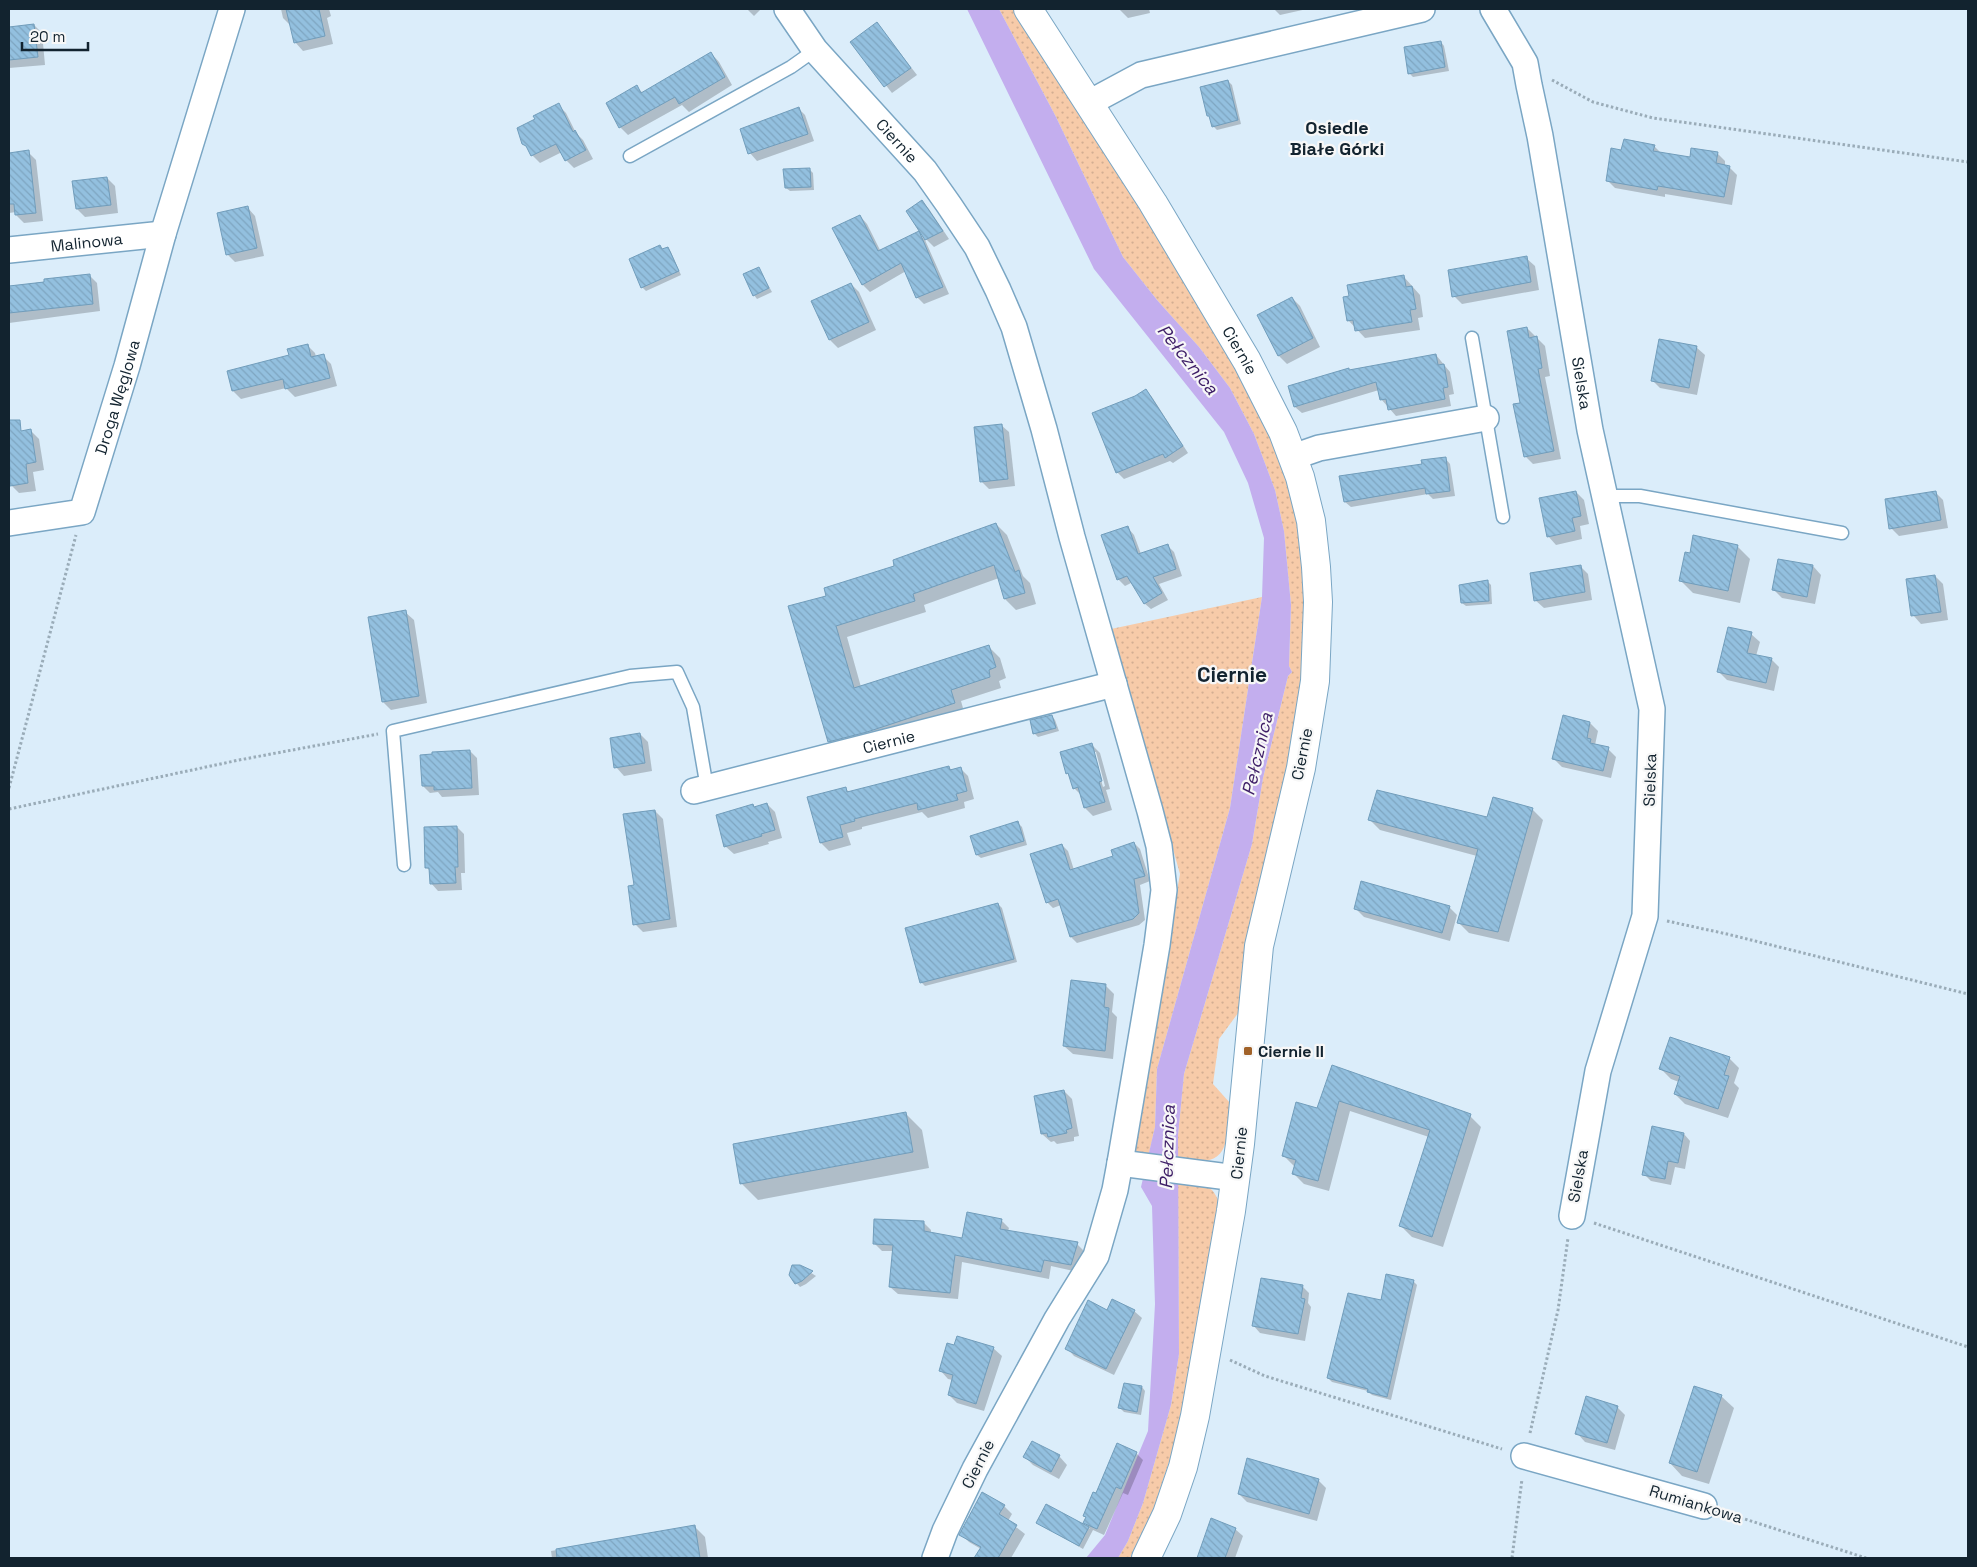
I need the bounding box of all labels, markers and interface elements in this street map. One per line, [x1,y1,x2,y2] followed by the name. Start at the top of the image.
[22,20,89,52] scale bar
[30,27,65,46] text: 20 m
[872,114,923,167] street label: Ciernie
[1290,116,1384,160] district label: Osiedle Białe Górki
[50,228,124,256] street label: Malinowa
[1153,319,1224,399] water label: Pełcznica
[1218,322,1263,378] street label: Ciernie
[90,337,144,457] street label: Droga Węglowa
[1567,355,1597,411] street label: Sielska
[1197,661,1267,688] district label: Ciernie
[1236,710,1278,798] water label: Pełcznica
[861,725,917,758] street label: Ciernie
[1287,726,1317,782] street label: Ciernie
[1639,753,1661,807] street label: Sielska
[1258,1041,1324,1062] place label: Ciernie II
[1242,1045,1254,1057] marker: Ciernie II
[1154,1104,1180,1189] water label: Pełcznica
[1226,1126,1252,1180] street label: Ciernie
[1563,1148,1593,1204] street label: Sielska
[957,1436,999,1492] street label: Ciernie
[1647,1480,1745,1528] street label: Rumiankowa

